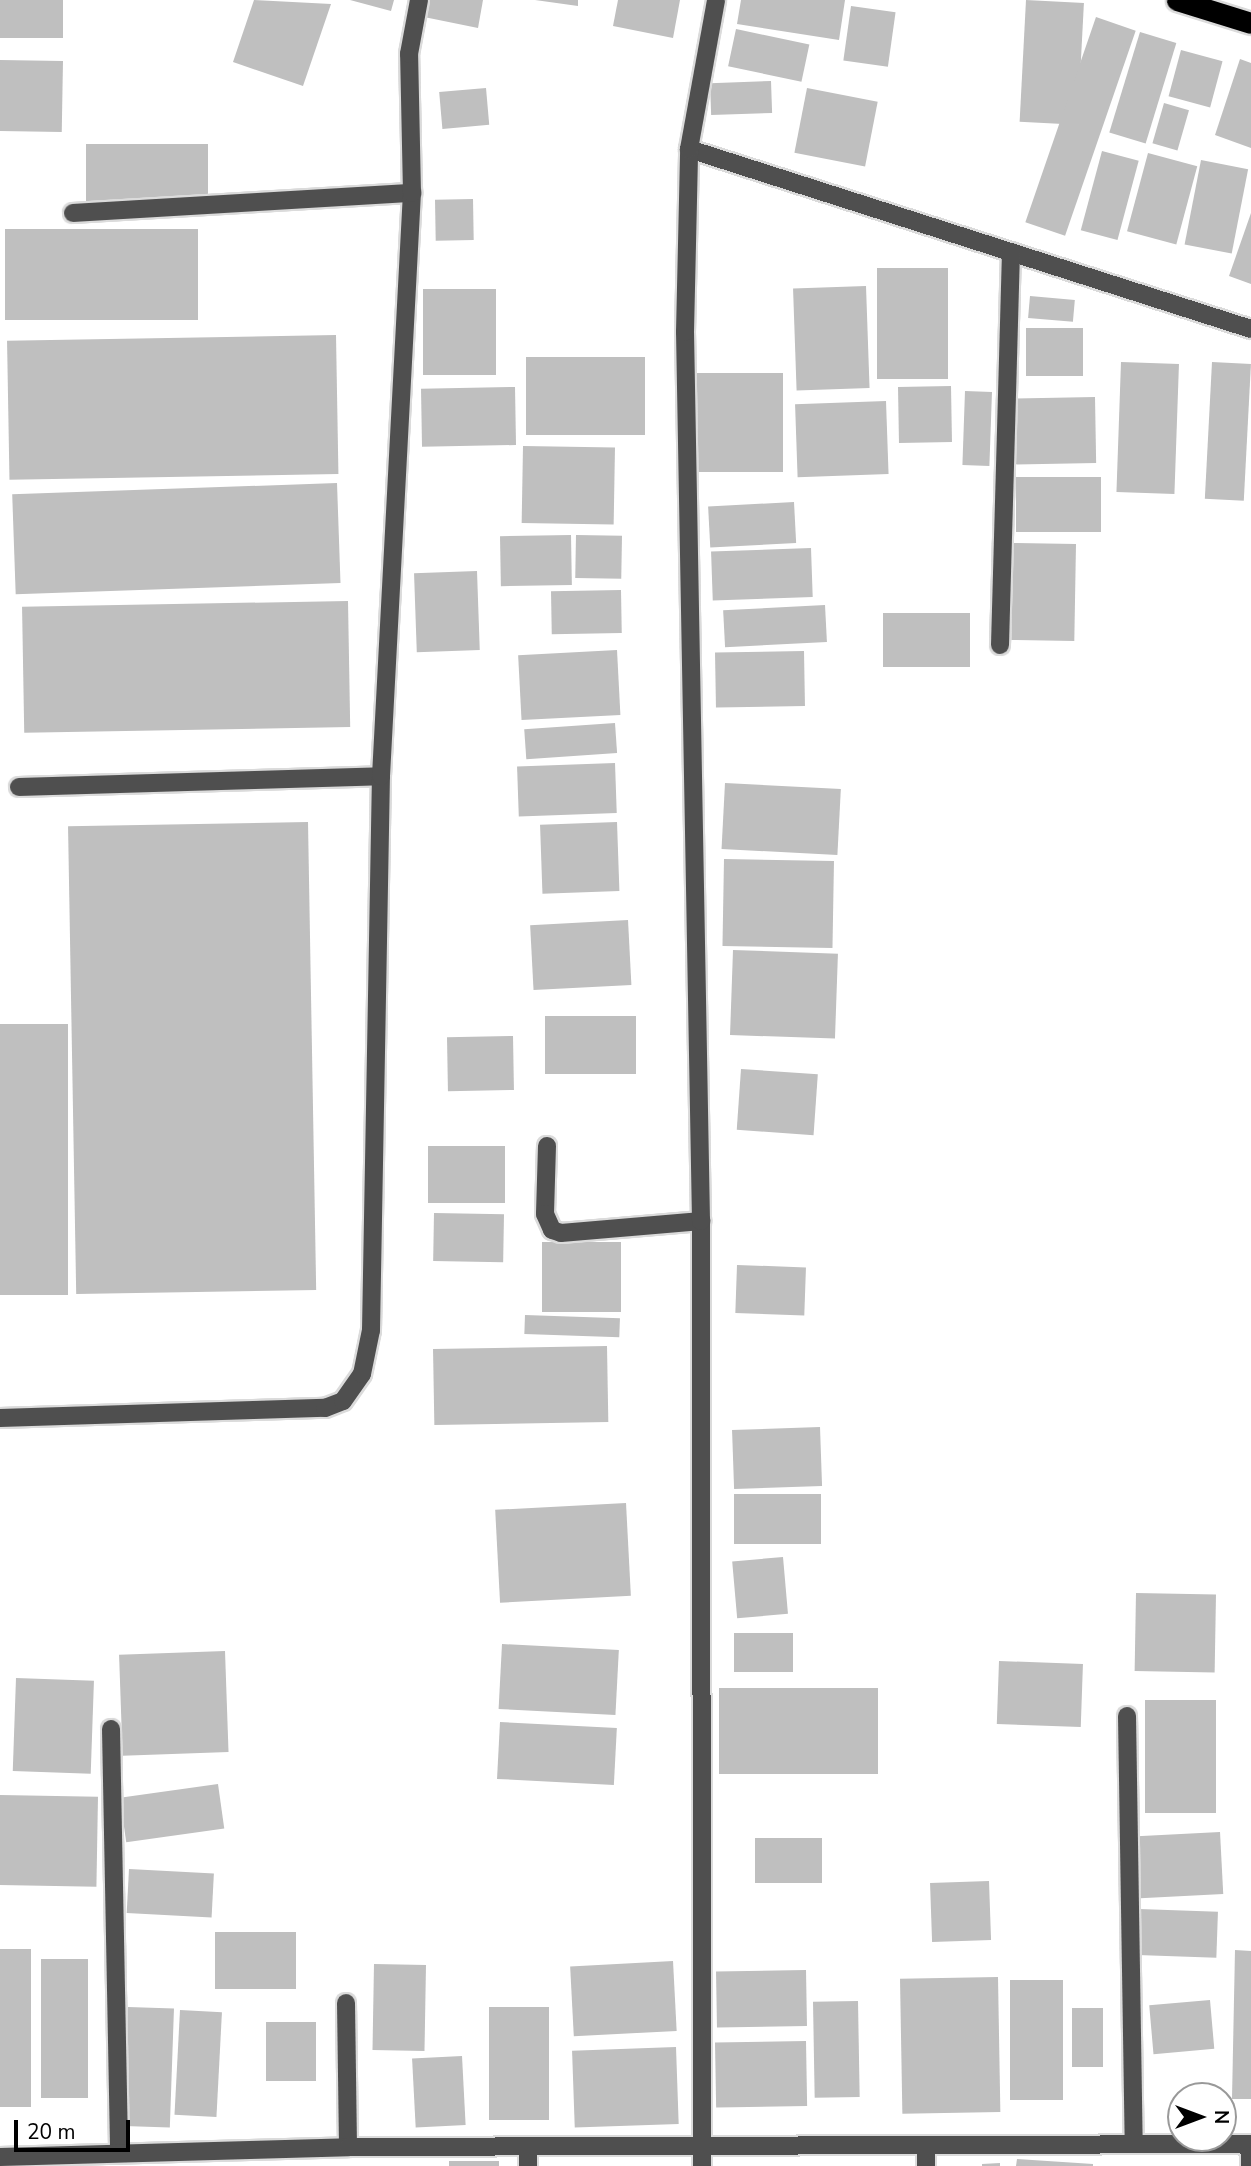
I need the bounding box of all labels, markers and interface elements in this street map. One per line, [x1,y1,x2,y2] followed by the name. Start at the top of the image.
[1167,2082,1237,2152] north arrow
[18,2106,133,2150] scale bar
[1208,2110,1234,2124] text: N
[27,2118,76,2146] text: 20 m

